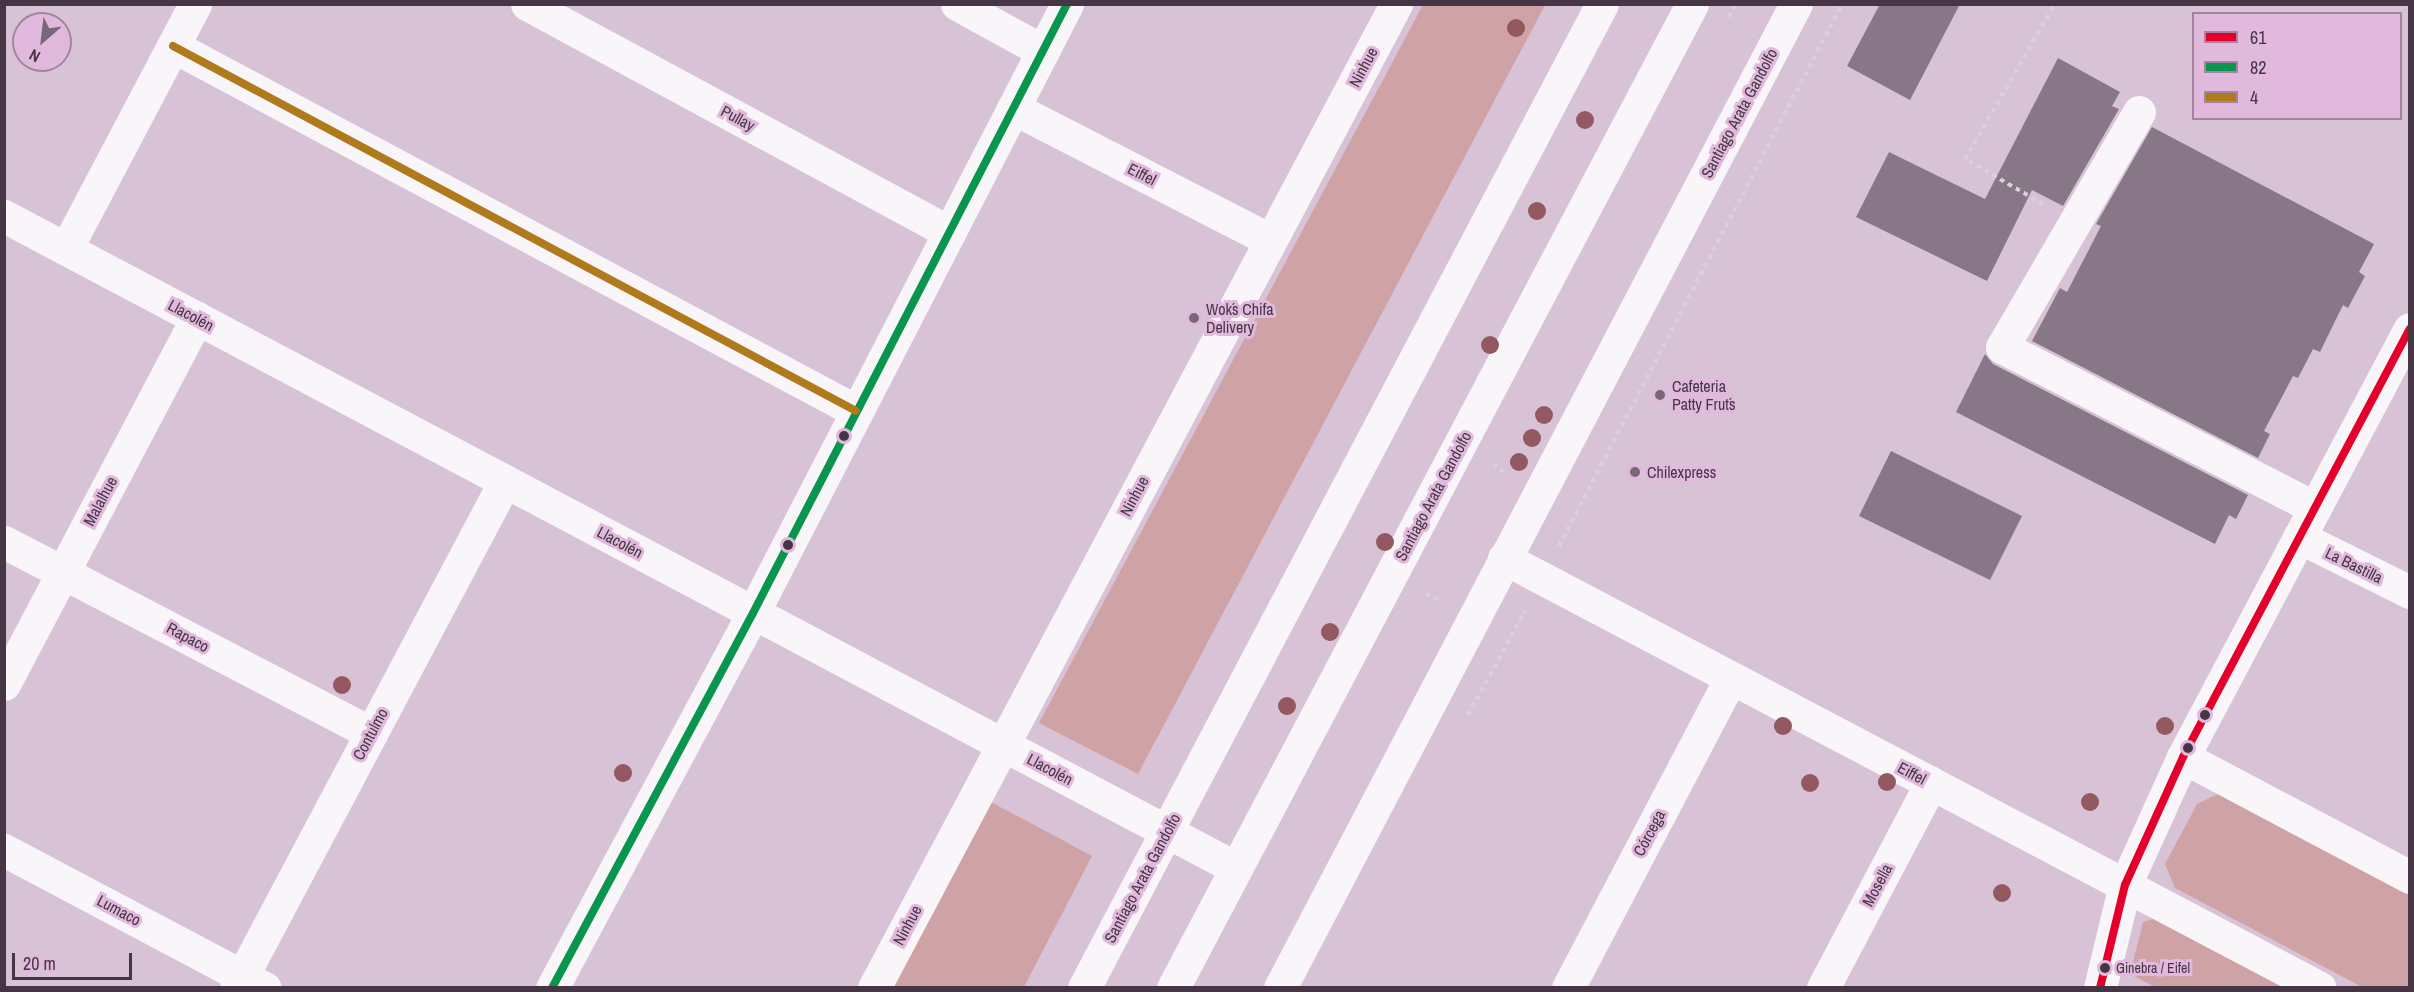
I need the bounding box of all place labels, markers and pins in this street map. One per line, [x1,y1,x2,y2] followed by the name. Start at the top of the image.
[1206,299,1274,337] place label: Wok´s Chifa Delivery
[1187,311,1201,325] marker: Wok´s Chifa Delivery
[1672,376,1735,414] place label: Cafeteria Patty Frut´s
[1653,388,1667,402] marker: Cafeteria Patty Frut´s
[838,430,850,442] unlabelled marker
[1647,462,1716,482] place label: Chilexpress
[1628,465,1642,479] marker: Chilexpress
[782,539,794,551] unlabelled marker
[2199,709,2211,721] unlabelled marker
[2182,742,2194,754] unlabelled marker
[2116,960,2190,976] place label: Ginebra / Eifel
[2099,962,2111,974] marker: Ginebra / Eifel

